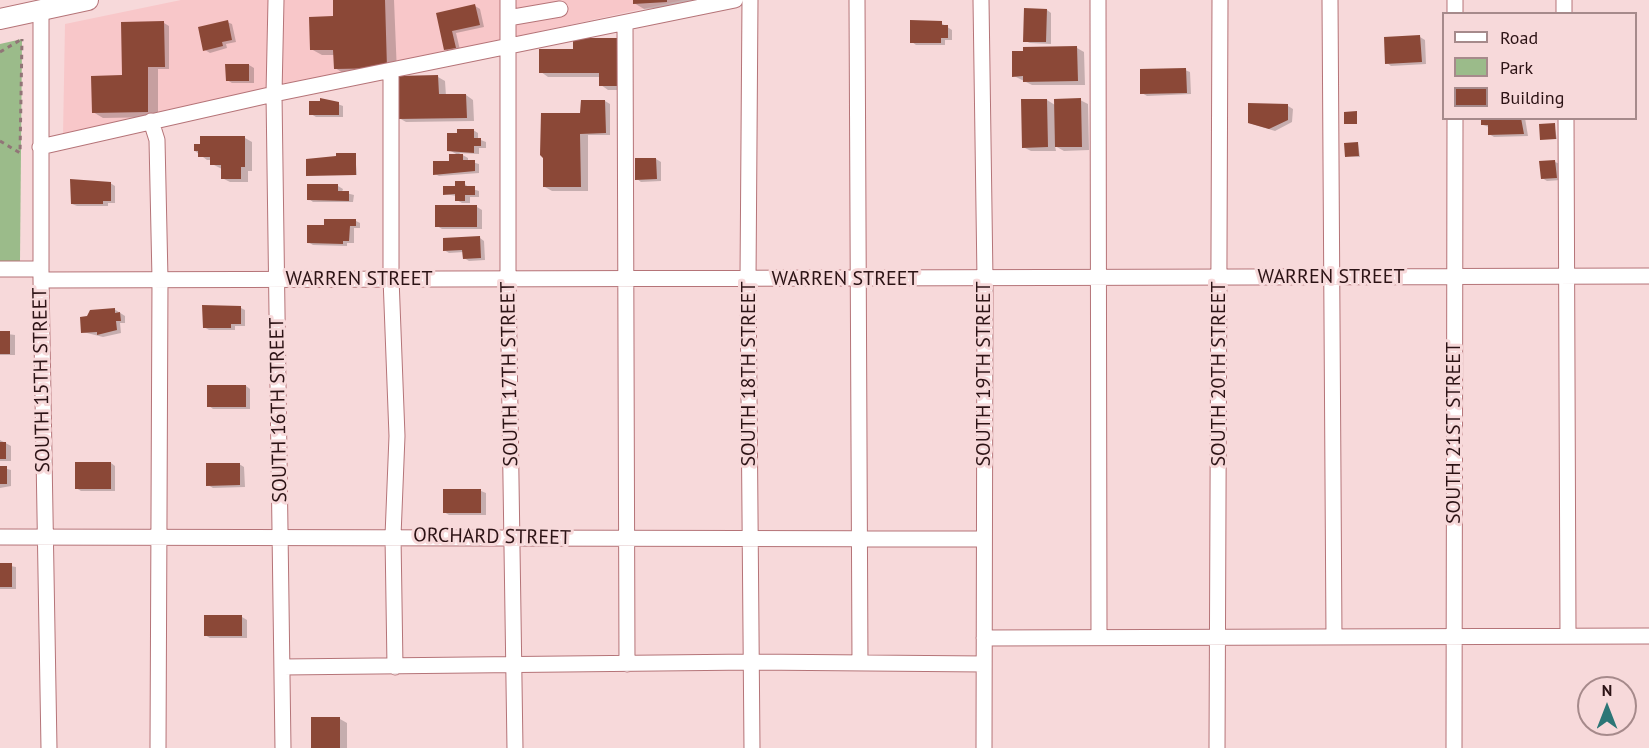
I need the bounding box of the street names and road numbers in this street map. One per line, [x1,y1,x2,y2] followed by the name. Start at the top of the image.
[1257,265,1405,289] street label: WARREN STREET
[285,267,433,291] street label: WARREN STREET
[771,267,919,291] street label: WARREN STREET
[496,281,524,467] street label: SOUTH 17TH STREET
[737,281,761,467] street label: SOUTH 18TH STREET
[972,281,996,467] street label: SOUTH 19TH STREET
[1207,281,1231,467] street label: SOUTH 20TH STREET
[28,287,56,473] street label: SOUTH 15TH STREET
[265,317,293,503] street label: SOUTH 16TH STREET
[1442,342,1466,524] street label: SOUTH 21ST STREET
[413,524,571,550] street label: ORCHARD STREET

